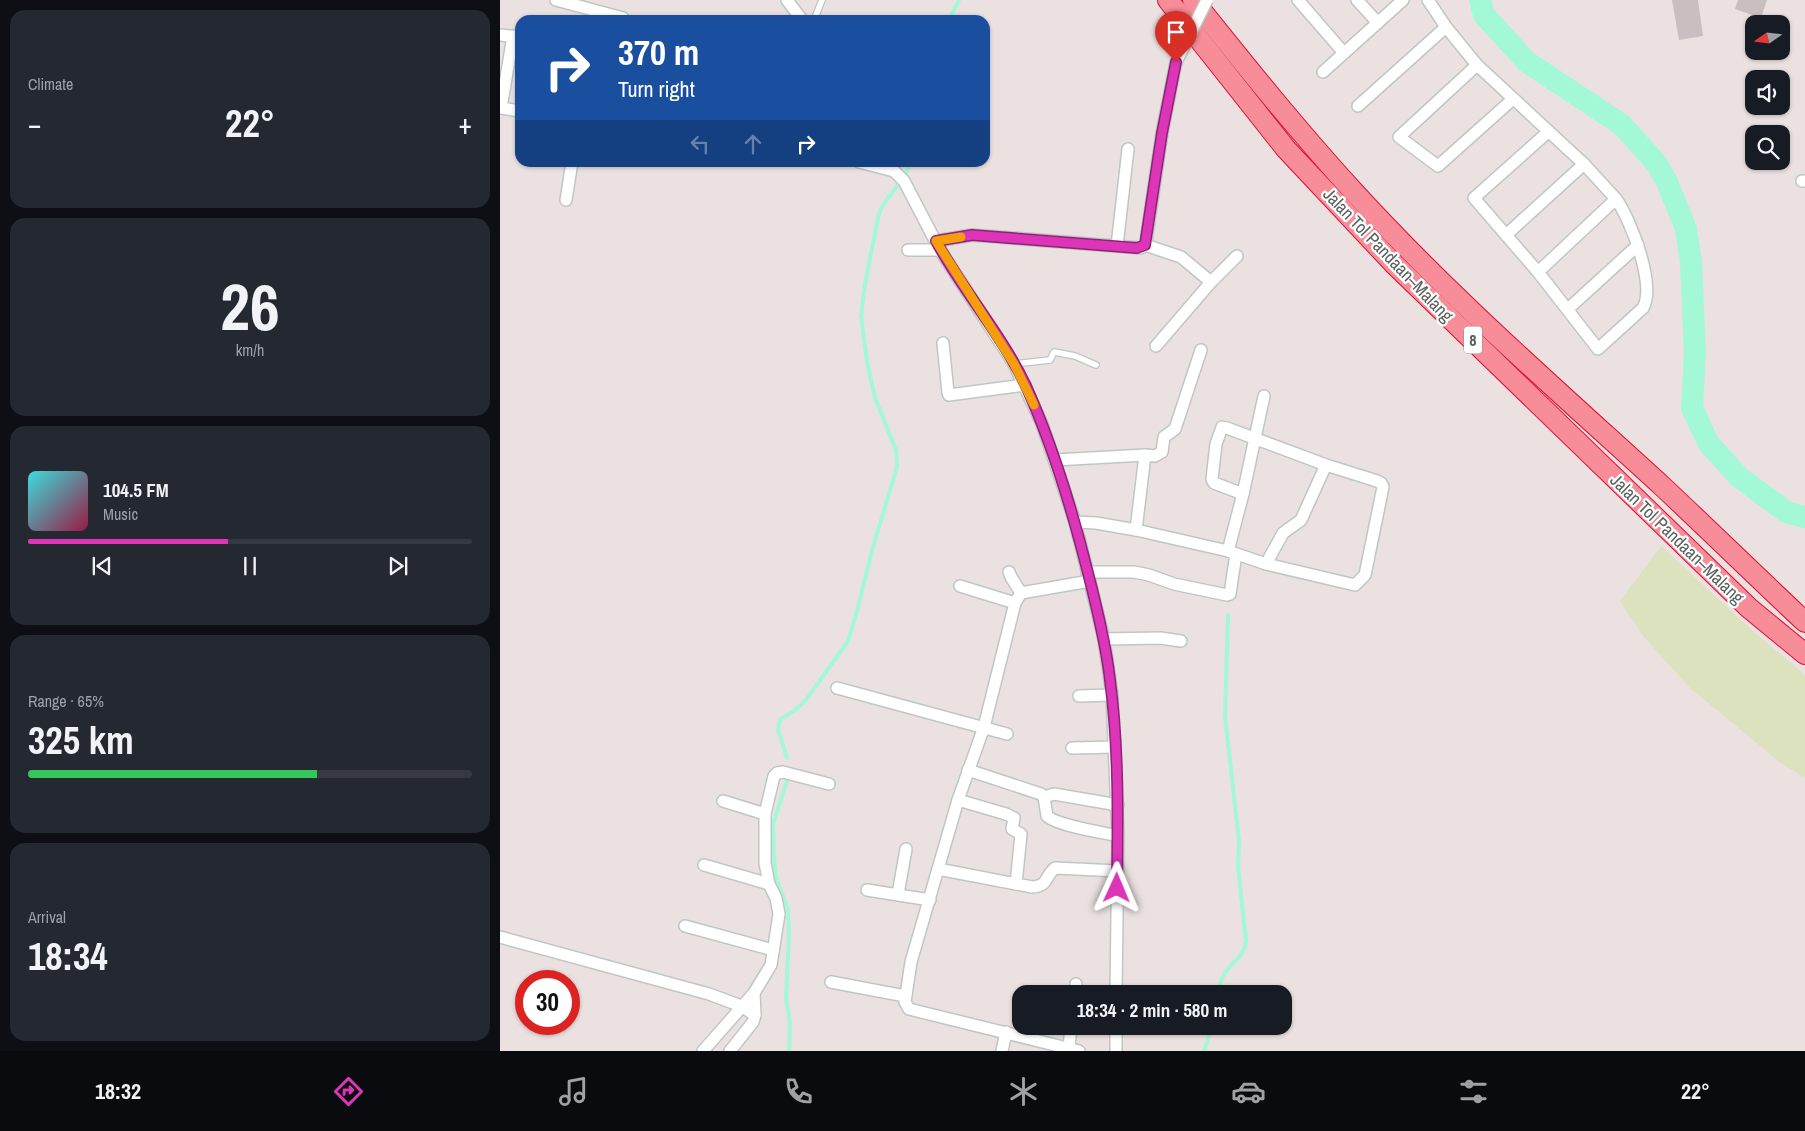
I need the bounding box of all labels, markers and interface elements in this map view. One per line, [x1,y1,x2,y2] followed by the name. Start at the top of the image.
[1155,11,1197,62] pin
[1745,15,1790,60] north arrow
[1745,15,1790,170] map controls
[1162,18,1190,46] icon: arrive
[618,29,699,76] text: 370 m
[535,35,600,100] icon: right
[1745,70,1790,115] button: sound
[28,73,73,95] text: Climate
[618,74,695,104] text: Turn right
[225,98,275,149] text: 22°
[28,105,41,143] text: −
[459,105,472,143] text: +
[1745,125,1790,170] button: search
[686,130,714,158] icon: left
[739,130,767,158] icon: ahead
[792,130,820,158] icon: right
[1318,182,1460,328] street label: Jalan Tol Pandaan–Malang
[220,263,280,350] text: 26
[1464,326,1482,354] road number: 8
[236,339,264,361] text: km/h
[1605,468,1751,610] street label: Jalan Tol Pandaan–Malang
[103,477,169,503] text: 104.5 FM
[103,503,138,525] text: Music
[88,552,116,580] icon: previous
[236,552,264,580] icon: pause
[384,552,412,580] icon: next
[28,690,104,712] text: Range · 65%
[28,715,134,766] text: 325 km
[1090,861,1142,913] position arrow
[28,906,66,928] text: Arrival
[28,931,108,982] text: 18:34
[515,970,580,1035] speed limit sign: 30
[1077,997,1227,1023] text: 18:34 · 2 min · 580 m
[331,1074,366,1109] icon: directions
[556,1074,591,1109] icon: music
[781,1074,816,1109] icon: phone
[1006,1074,1041,1109] icon: climate
[1231,1074,1266,1109] icon: car
[1456,1074,1491,1109] icon: filters
[95,1076,141,1106] text: 18:32
[1681,1076,1710,1106] text: 22°

